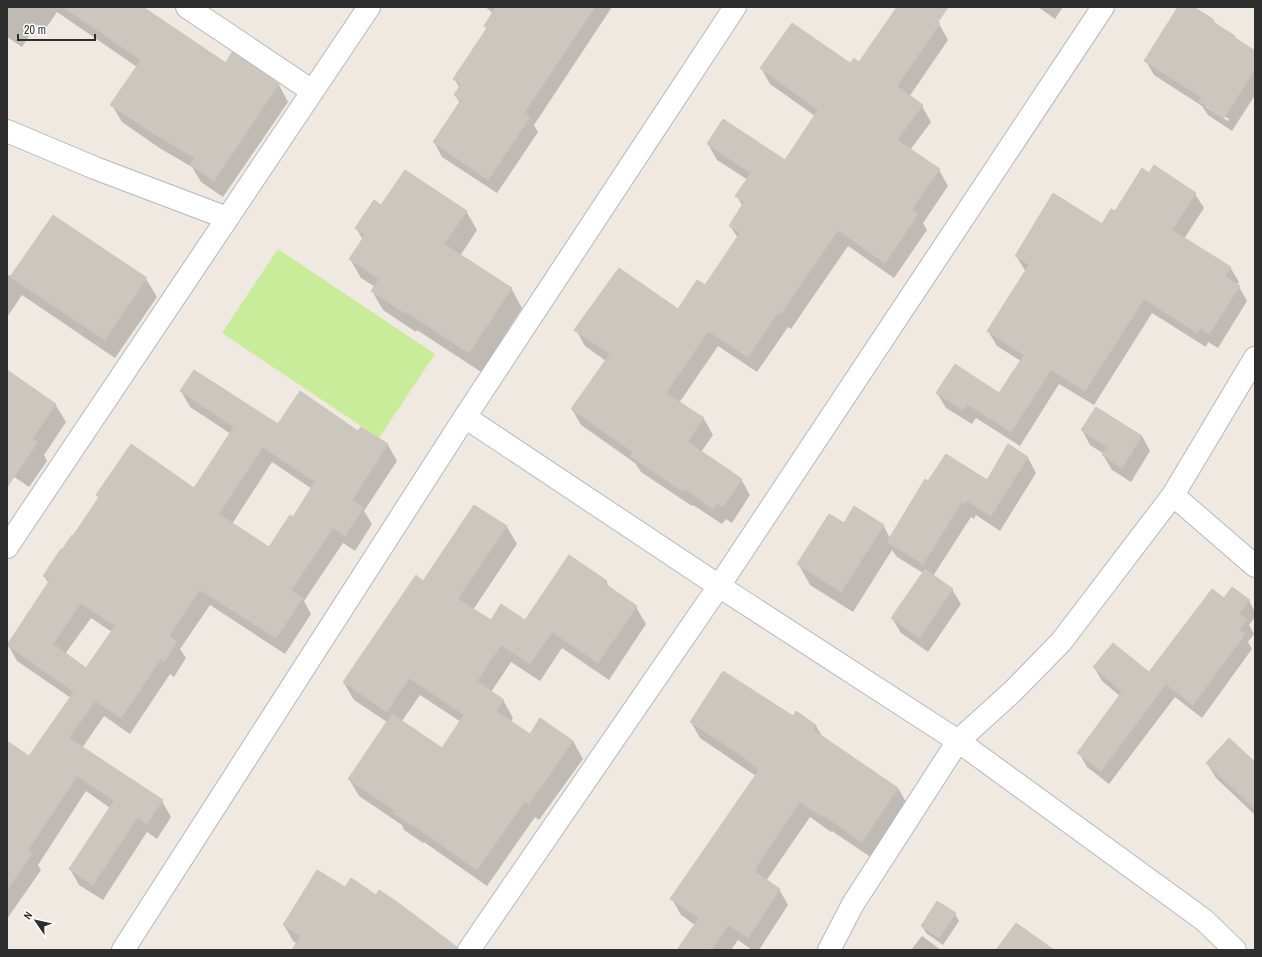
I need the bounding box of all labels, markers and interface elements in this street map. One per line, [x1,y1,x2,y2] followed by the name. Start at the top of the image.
[18,16,95,42] scale bar
[24,22,46,38] text: 20 m
[16,901,56,941] north arrow
[20,909,35,922] text: N

